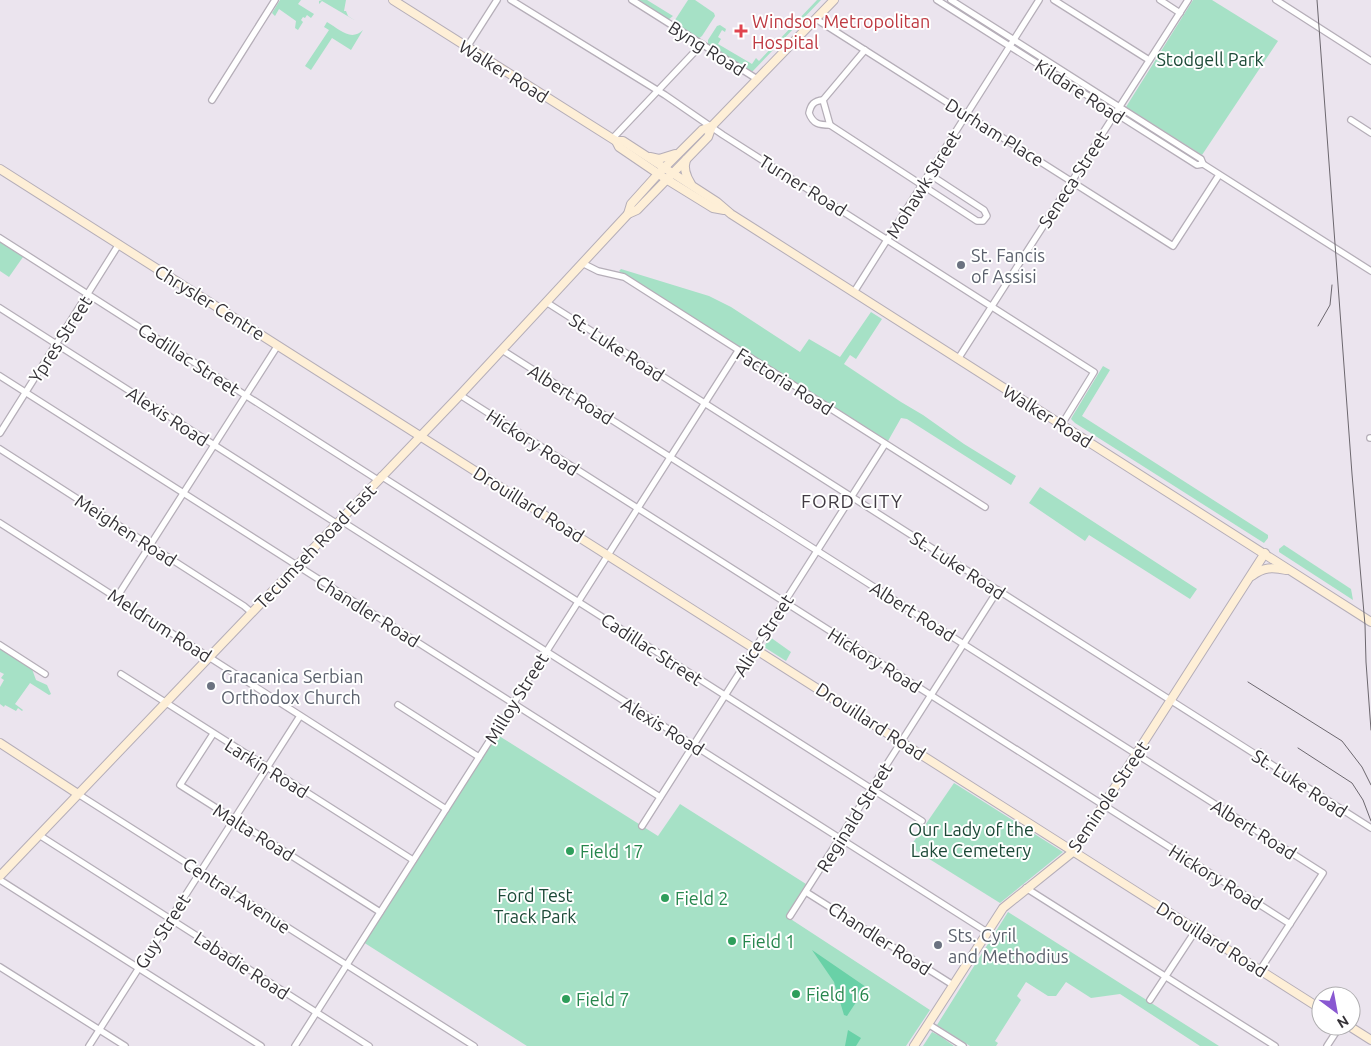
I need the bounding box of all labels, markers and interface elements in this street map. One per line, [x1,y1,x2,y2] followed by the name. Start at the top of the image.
[752,11,930,52] place label: Windsor Metropolitan Hospital
[665,17,749,79] street label: Byng Road
[734,24,748,38] marker: Windsor Metropolitan Hospital
[456,36,552,106] street label: Walker Road
[1156,49,1264,69] park label: Stodgell Park
[1032,55,1128,127] street label: Kildare Road
[942,94,1048,170] street label: Durham Place
[882,126,964,242] street label: Mohawk Street
[1034,127,1112,231] street label: Seneca Street
[756,150,850,220] street label: Turner Road
[971,245,1045,286] place label: St. Fancis of Assisi
[955,259,967,271] marker: St. Fancis of Assisi
[151,260,269,344] street label: Chrysler Centre
[25,292,95,386] street label: Ypres Street
[566,309,668,385] street label: St. Luke Road
[135,319,243,399] street label: Cadillac Street
[733,343,837,419] street label: Factoria Road
[525,360,617,428] street label: Albert Road
[1000,381,1096,451] street label: Walker Road
[123,382,213,450] street label: Alexis Road
[483,405,583,479] street label: Hickory Road
[470,462,588,546] street label: Drouillard Road
[250,480,380,612] street label: Tecumseh Road East
[72,490,180,570] street label: Meighen Road
[801,490,903,512] district label: FORD CITY
[907,527,1009,603] street label: St. Luke Road
[312,571,424,651] street label: Chandler Road
[867,577,959,645] street label: Albert Road
[105,584,215,666] street label: Meldrum Road
[729,590,797,680] street label: Alice Street
[598,609,706,689] street label: Cadillac Street
[825,623,925,697] street label: Hickory Road
[480,649,552,747] street label: Milloy Street
[221,666,364,707] place label: Gracanica Serbian Orthodox Church
[813,678,929,764] street label: Drouillard Road
[205,680,217,692] marker: Gracanica Serbian Orthodox Church
[618,693,708,759] street label: Alexis Road
[222,734,312,802] street label: Larkin Road
[1064,737,1152,855] street label: Seminole Street
[1249,745,1351,821] street label: St. Luke Road
[812,759,896,875] street label: Reginald Street
[1208,795,1300,863] street label: Albert Road
[210,799,298,865] street label: Malta Road
[908,819,1034,860] park label: Our Lady of the Lake Cemetery
[1166,840,1266,914] street label: Hickory Road
[580,841,643,861] place label: Field 17
[564,845,576,857] marker: Field 17
[180,853,294,937] street label: Central Avenue
[494,885,576,926] park label: Ford Test Track Park
[675,888,728,908] place label: Field 2
[130,890,194,972] street label: Guy Street
[659,892,671,904] marker: Field 2
[825,897,935,979] street label: Chandler Road
[1153,897,1271,981] street label: Drouillard Road
[948,925,1069,966] place label: Sts. Cyril and Methodius
[191,927,293,1003] street label: Labadie Road
[742,931,795,951] place label: Field 1
[726,935,738,947] marker: Field 1
[932,939,944,951] marker: Sts. Cyril and Methodius
[806,984,869,1004] place label: Field 16
[1311,986,1361,1036] north arrow
[790,988,802,1000] marker: Field 16
[576,989,629,1009] place label: Field 7
[560,993,572,1005] marker: Field 7
[1334,1012,1352,1032] text: N

